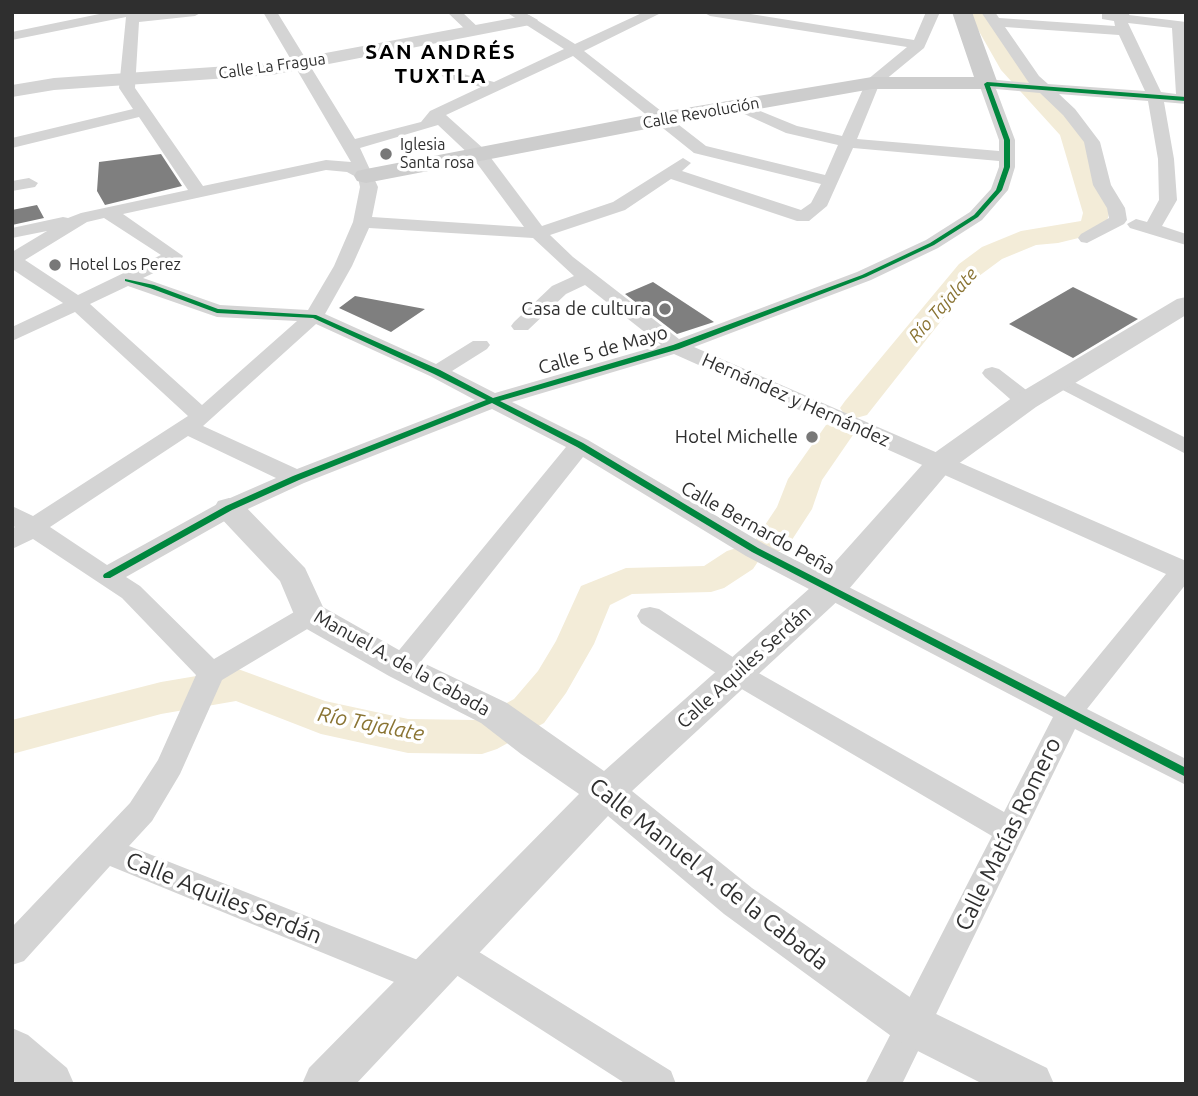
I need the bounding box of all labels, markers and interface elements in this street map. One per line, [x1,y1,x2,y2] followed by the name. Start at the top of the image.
[367,39,515,89] district label: SAN ANDRÉS TUXTLA
[217,49,327,83] street label: Calle La Fragua
[641,93,761,133] street label: Calle Revolución
[400,135,474,173] place label: Iglesia Santa rosa
[378,146,394,162] marker: Iglesia Santa rosa
[69,255,181,275] place label: Hotel Los Perez
[47,257,63,273] marker: Hotel Los Perez
[904,263,982,347] water label: Río Tajalate
[521,298,651,320] place label: Casa de cultura
[657,301,673,317] marker: Casa de cultura
[536,321,670,379] street label: Calle 5 de Mayo
[698,348,894,452] street label: Hernández y Hernández
[675,426,798,448] place label: Hotel Michelle
[804,429,820,445] marker: Hotel Michelle
[677,476,839,580] street label: Calle Bernardo Peña
[672,601,816,733] street label: Calle Aquiles Serdán
[310,605,494,721] street label: Manuel A. de la Cabada
[316,701,426,747] water label: Río Tajalate
[949,733,1067,935] street label: Calle Matías Romero
[584,772,834,976] street label: Calle Manuel A. de la Cabada
[122,846,326,950] street label: Calle Aquiles Serdán

